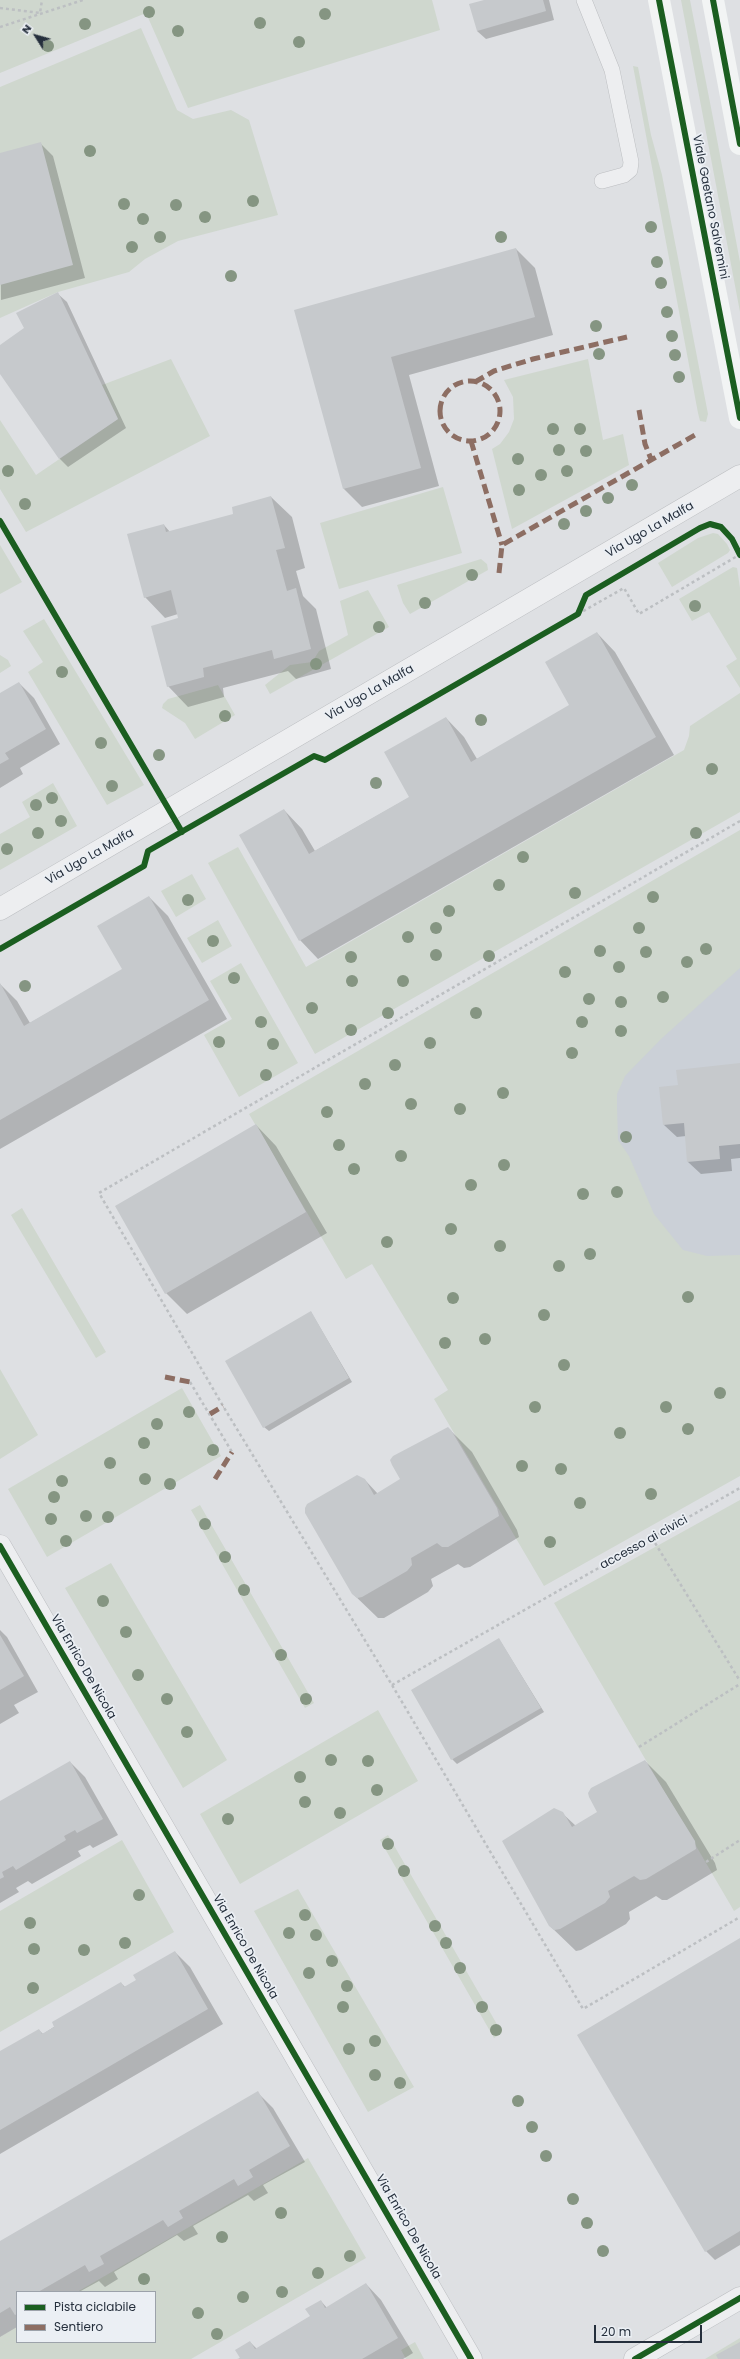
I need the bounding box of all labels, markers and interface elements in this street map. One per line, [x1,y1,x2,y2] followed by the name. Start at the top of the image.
[16,16,56,56] north arrow
[18,21,35,37] text: N
[689,134,731,280] street label: Viale Gaetano Salvemini
[603,499,697,561] street label: Via Ugo La Malfa
[323,662,417,724] street label: Via Ugo La Malfa
[43,826,137,888] street label: Via Ugo La Malfa
[598,1513,690,1573] street label: accesso ai civici
[47,1612,119,1722] street label: Via Enrico De Nicola
[209,1892,281,2002] street label: Via Enrico De Nicola
[372,2172,444,2282] street label: Via Enrico De Nicola
[16,2291,156,2343] legend
[54,2298,136,2315] text: Pista ciclabile
[596,2317,704,2343] scale bar
[54,2318,103,2335] text: Sentiero
[601,2323,631,2340] text: 20 m

